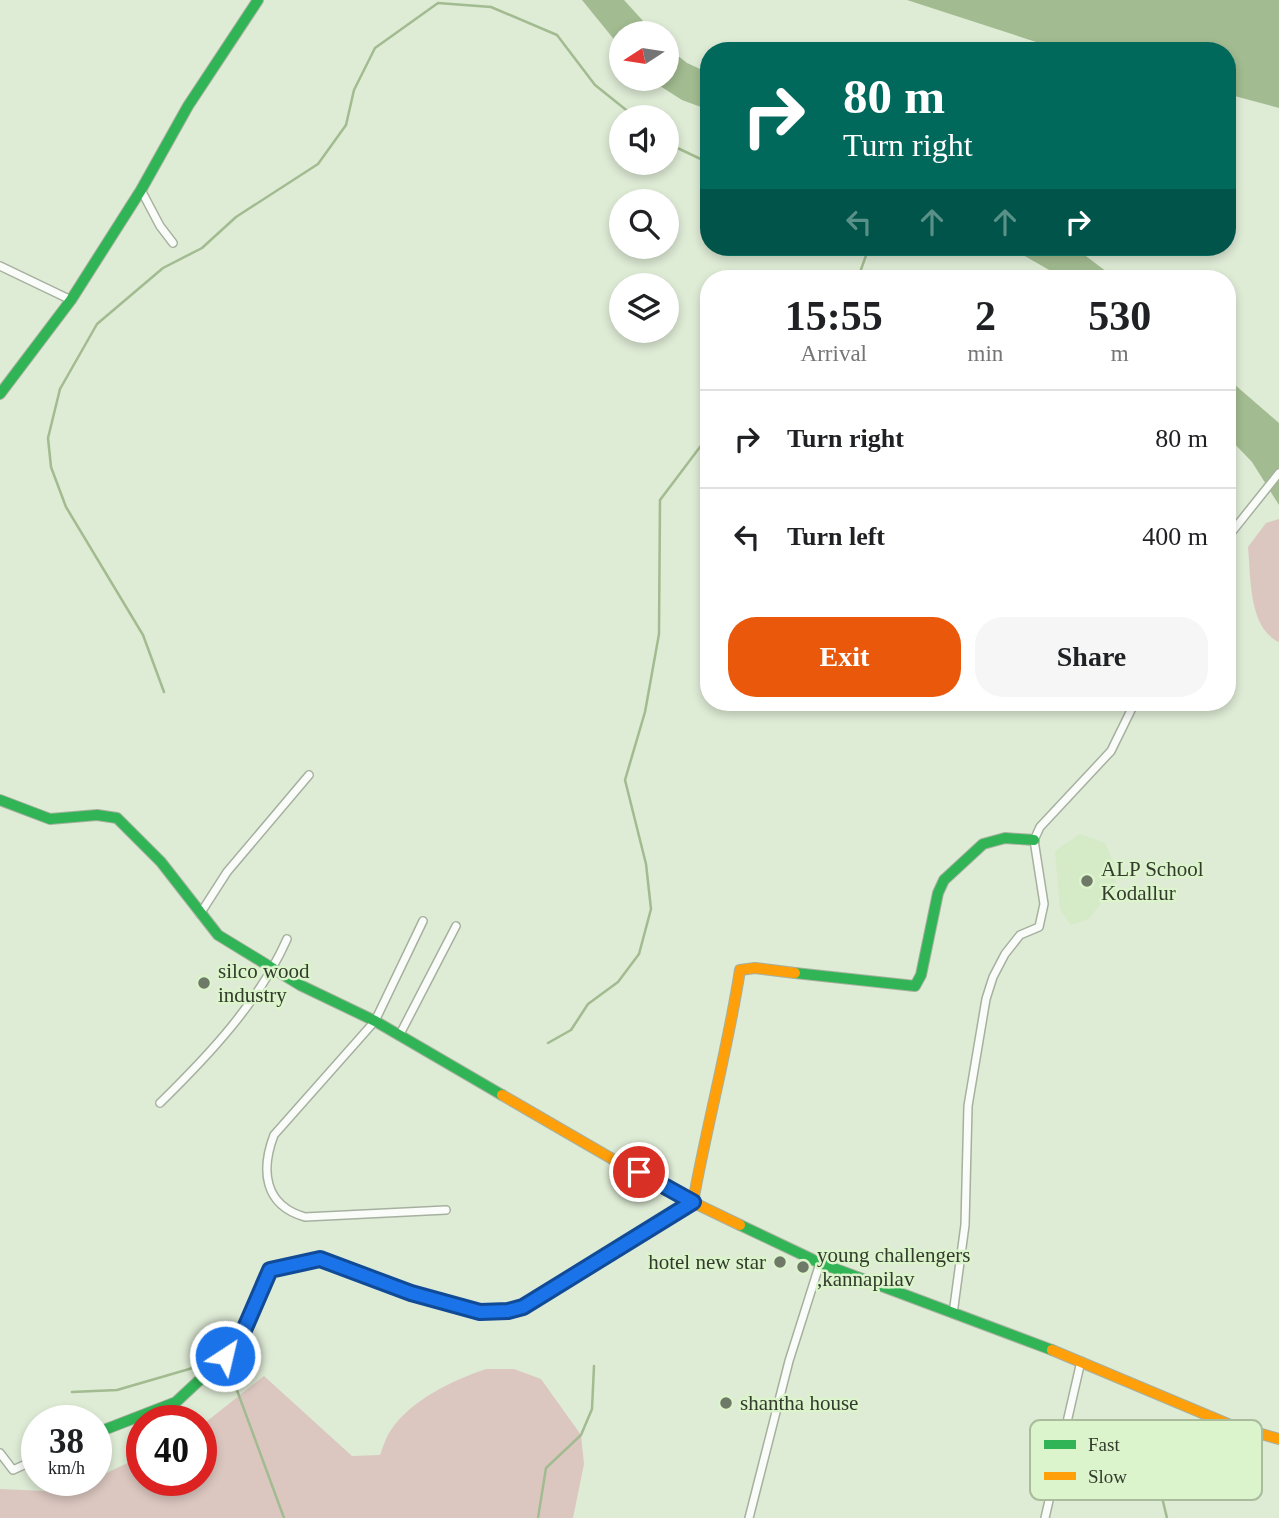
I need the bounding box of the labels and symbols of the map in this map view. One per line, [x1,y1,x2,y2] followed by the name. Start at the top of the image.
[609,21,679,91] north arrow
[1101,857,1204,905] place label: ALP School Kodallur
[1079,873,1095,889] marker: ALP School Kodallur
[218,959,310,1007] place label: silco wood industry
[196,975,212,991] marker: silco wood industry
[609,1142,669,1202] pin
[817,1243,970,1291] place label: young challengers ,kannapilav
[648,1250,766,1274] place label: hotel new star
[772,1254,788,1270] marker: hotel new star
[795,1259,811,1275] marker: young challengers ,kannapilav
[188,1319,262,1393] position arrow
[740,1391,858,1415] place label: shantha house
[718,1395,734,1411] marker: shantha house
[126,1405,217,1496] speed limit sign: 40
[1030,1420,1262,1500] legend
[1088,1434,1120,1455] text: Fast
[1088,1466,1127,1487] text: Slow

